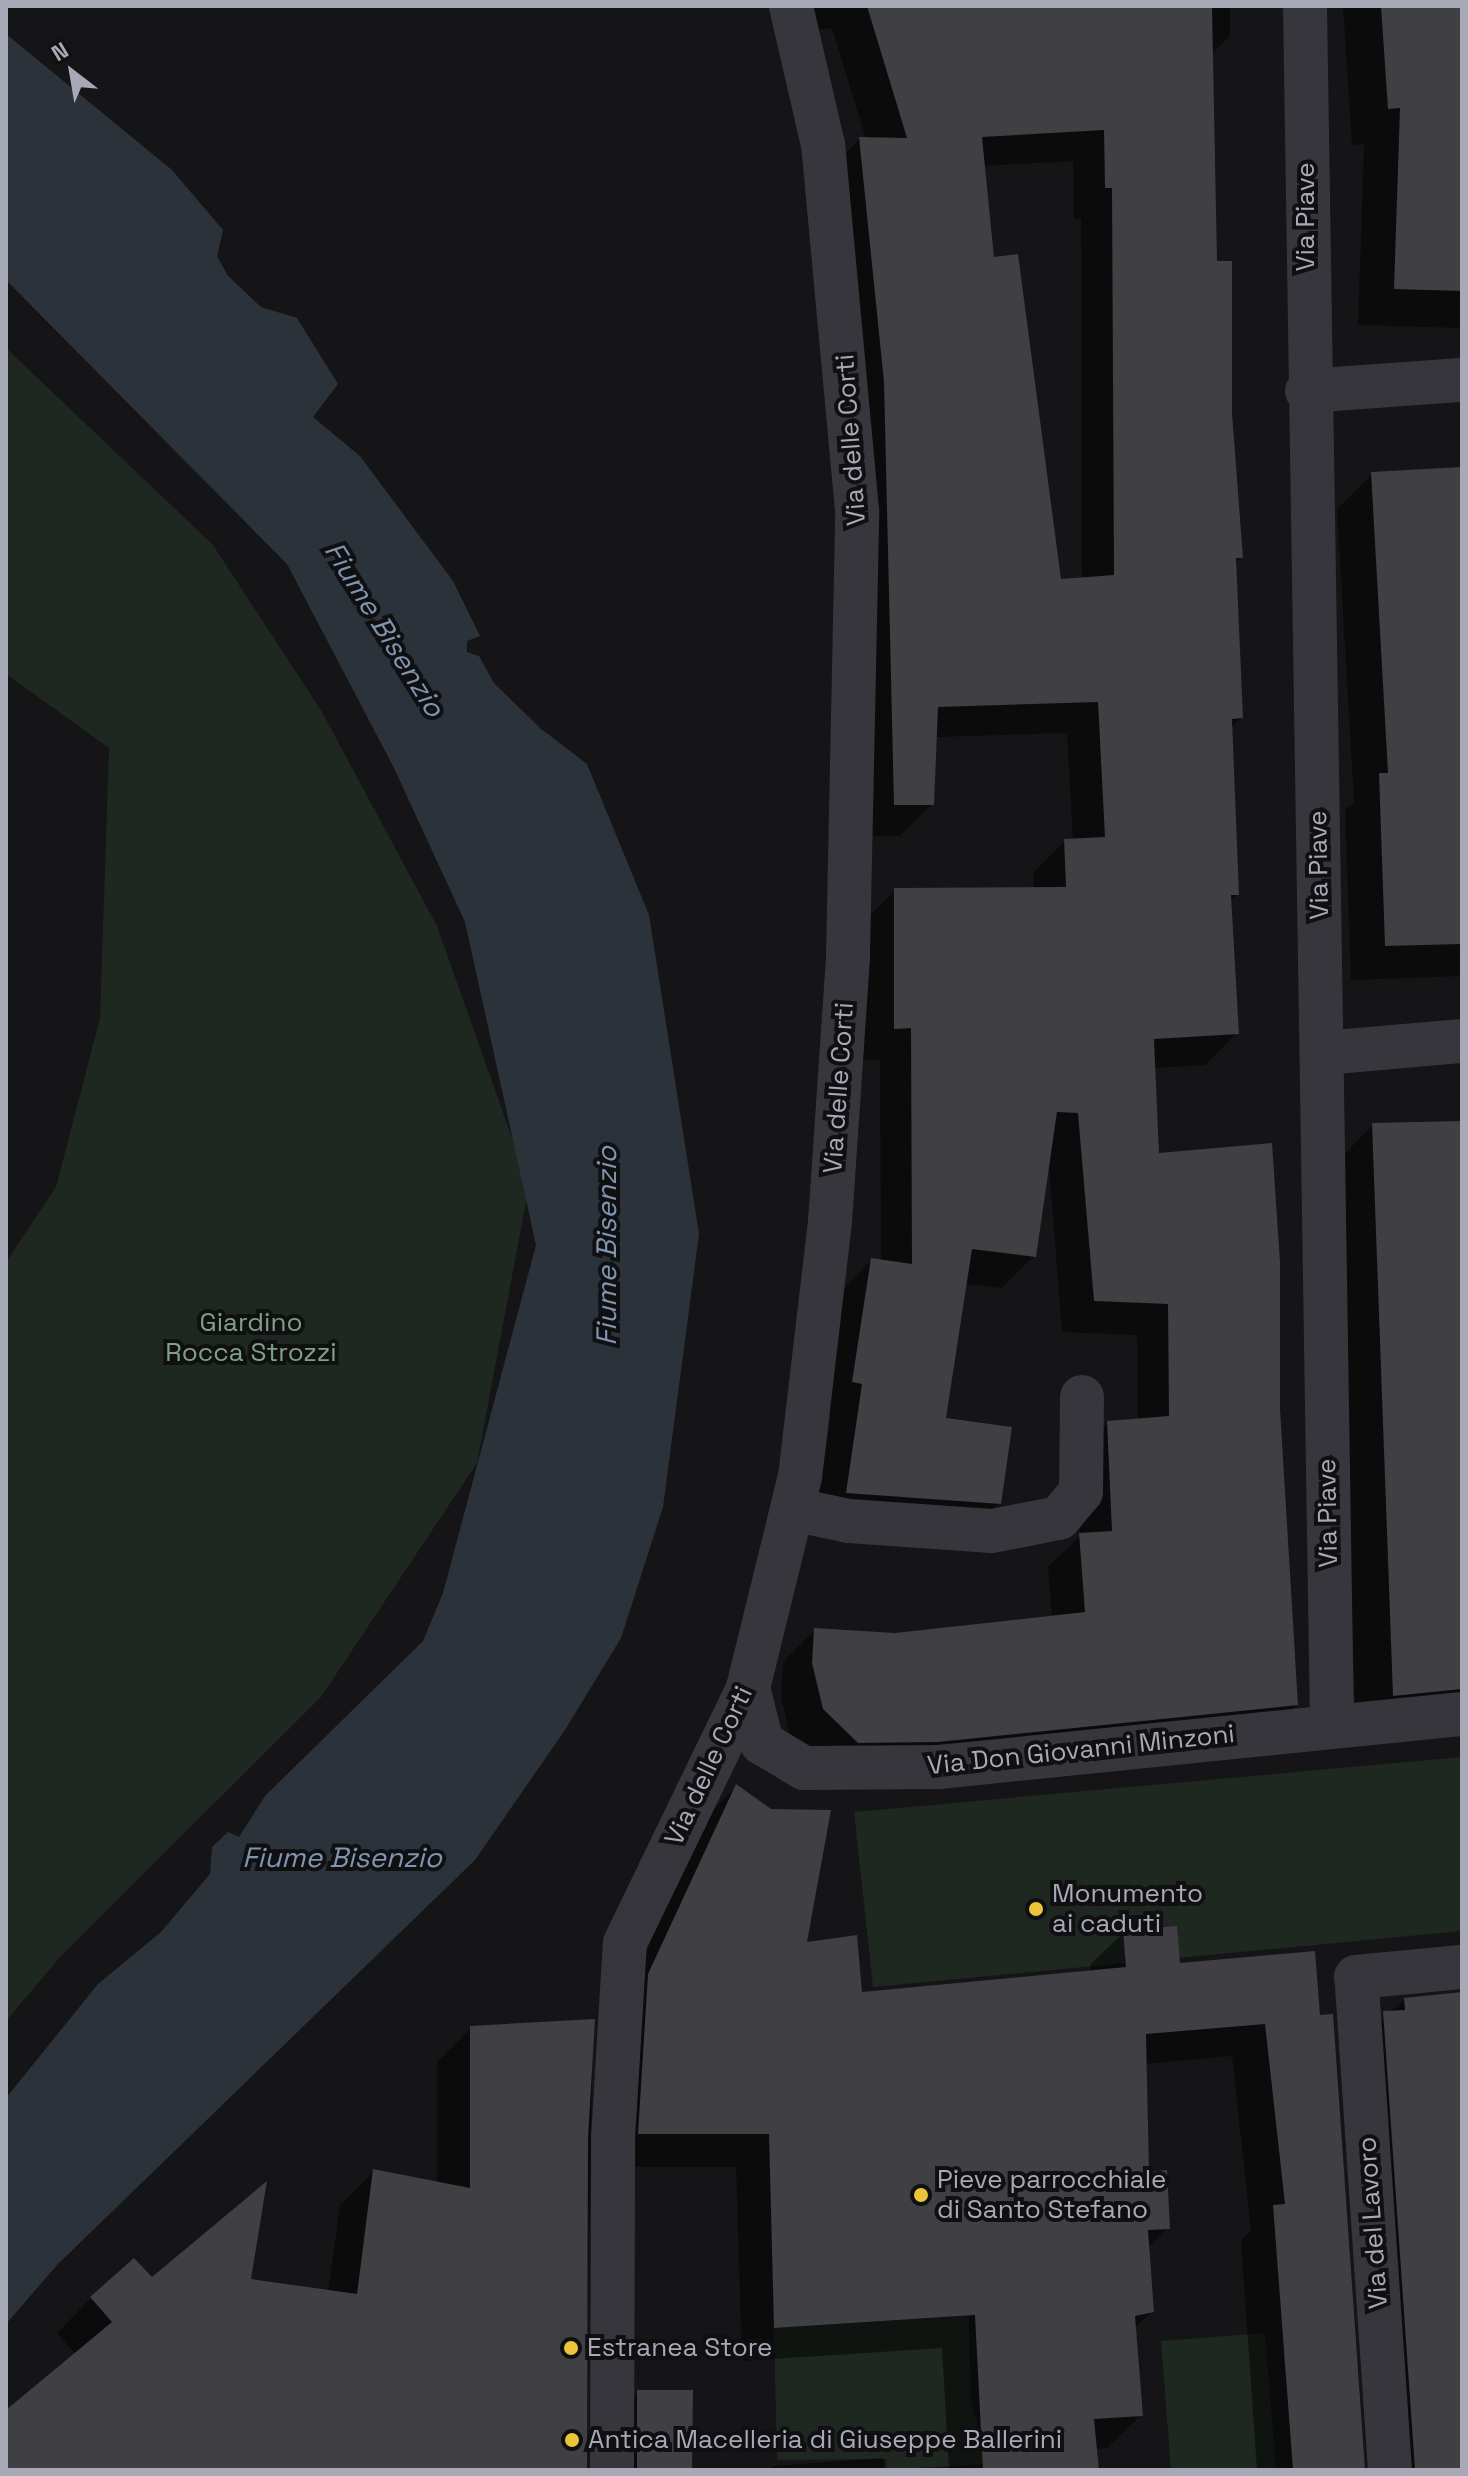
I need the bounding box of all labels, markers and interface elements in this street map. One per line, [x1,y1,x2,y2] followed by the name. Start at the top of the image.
[32,32,112,112] north arrow
[46,36,73,67] text: N
[1290,162,1322,272] street label: Via Piave
[829,353,873,527] street label: Via delle Corti
[318,535,452,723] water label: Fiume Bisenzio
[1302,810,1336,920] street label: Via Piave
[817,1001,861,1175] street label: Via delle Corti
[589,1146,623,1346] water label: Fiume Bisenzio
[165,1307,337,1368] park label: Giardino Rocca Strozzi
[1311,1458,1345,1568] street label: Via Piave
[659,1681,759,1851] street label: Via delle Corti
[926,1718,1236,1782] street label: Via Don Giovanni Minzoni
[242,1840,442,1874] water label: Fiume Bisenzio
[1052,1878,1203,1940] place label: Monumento ai caduti
[1027,1900,1045,1918] marker: Monumento ai caduti
[1351,2136,1395,2310] street label: Via del Lavoro
[937,2164,1166,2226] place label: Pieve parrocchiale di Santo Stefano
[912,2186,930,2204] marker: Pieve parrocchiale di Santo Stefano
[587,2332,772,2364] place label: Estranea Store
[562,2339,580,2357] marker: Estranea Store
[588,2424,1062,2456] place label: Antica Macelleria di Giuseppe Ballerini
[563,2431,581,2449] marker: Antica Macelleria di Giuseppe Ballerini

